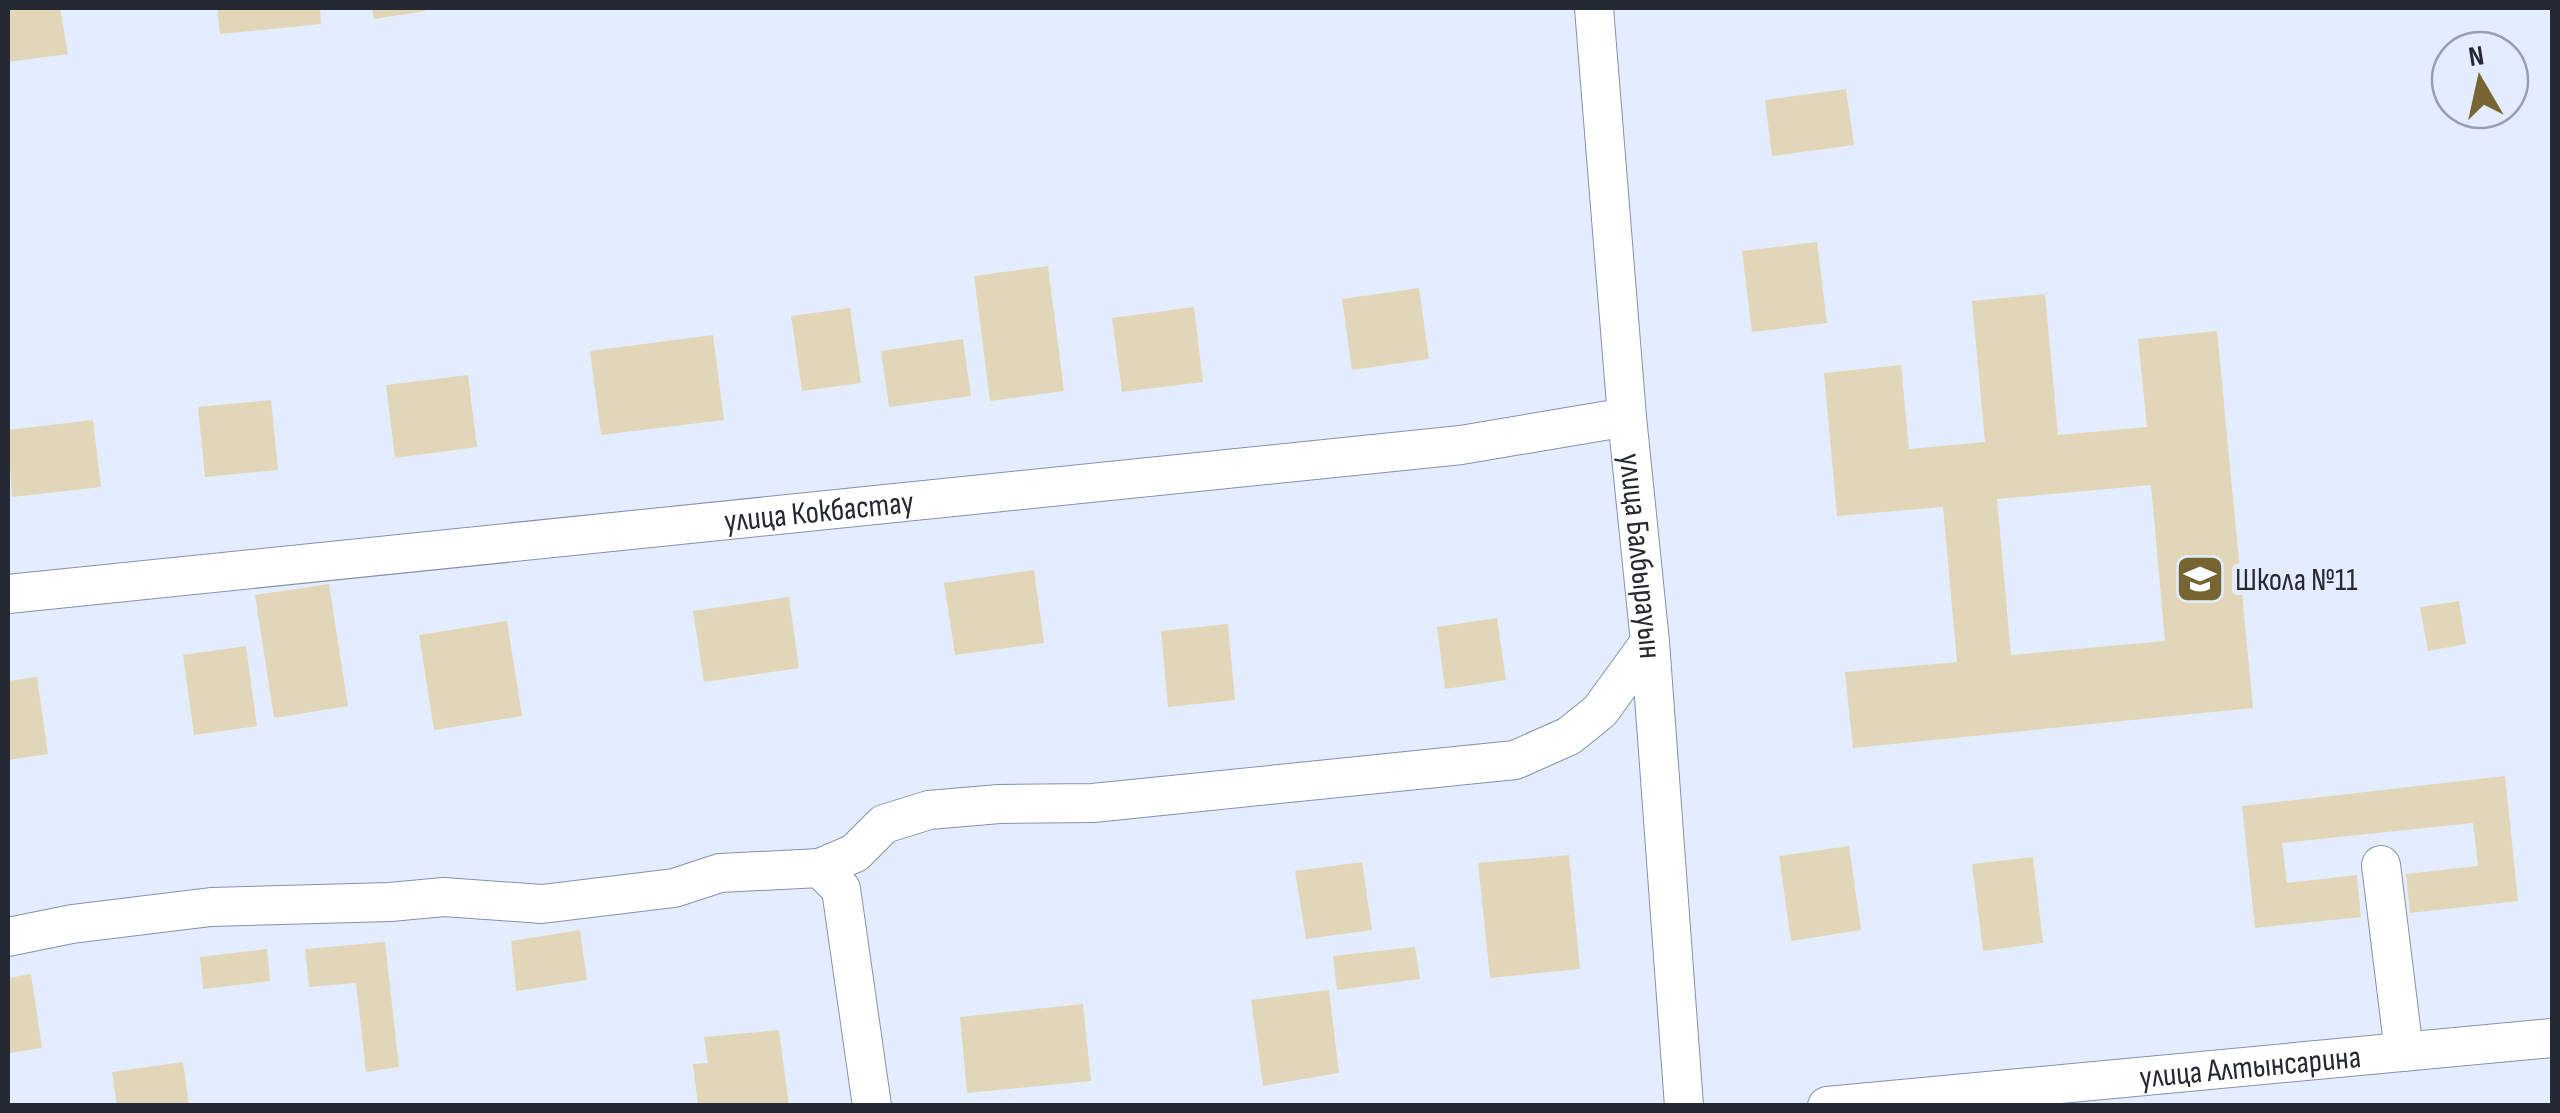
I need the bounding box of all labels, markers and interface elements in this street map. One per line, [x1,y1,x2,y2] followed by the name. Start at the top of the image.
[2430,30,2530,130] north arrow
[2466,39,2486,74] text: N
[1610,452,1669,660] street label: улица Балбырауын
[722,483,916,541] street label: улица Кокбастау
[2174,553,2226,605] school or university icon: Школа №11
[2235,561,2358,600] place label: Школа №11
[2138,1038,2363,1098] street label: улица Алтынсарина

